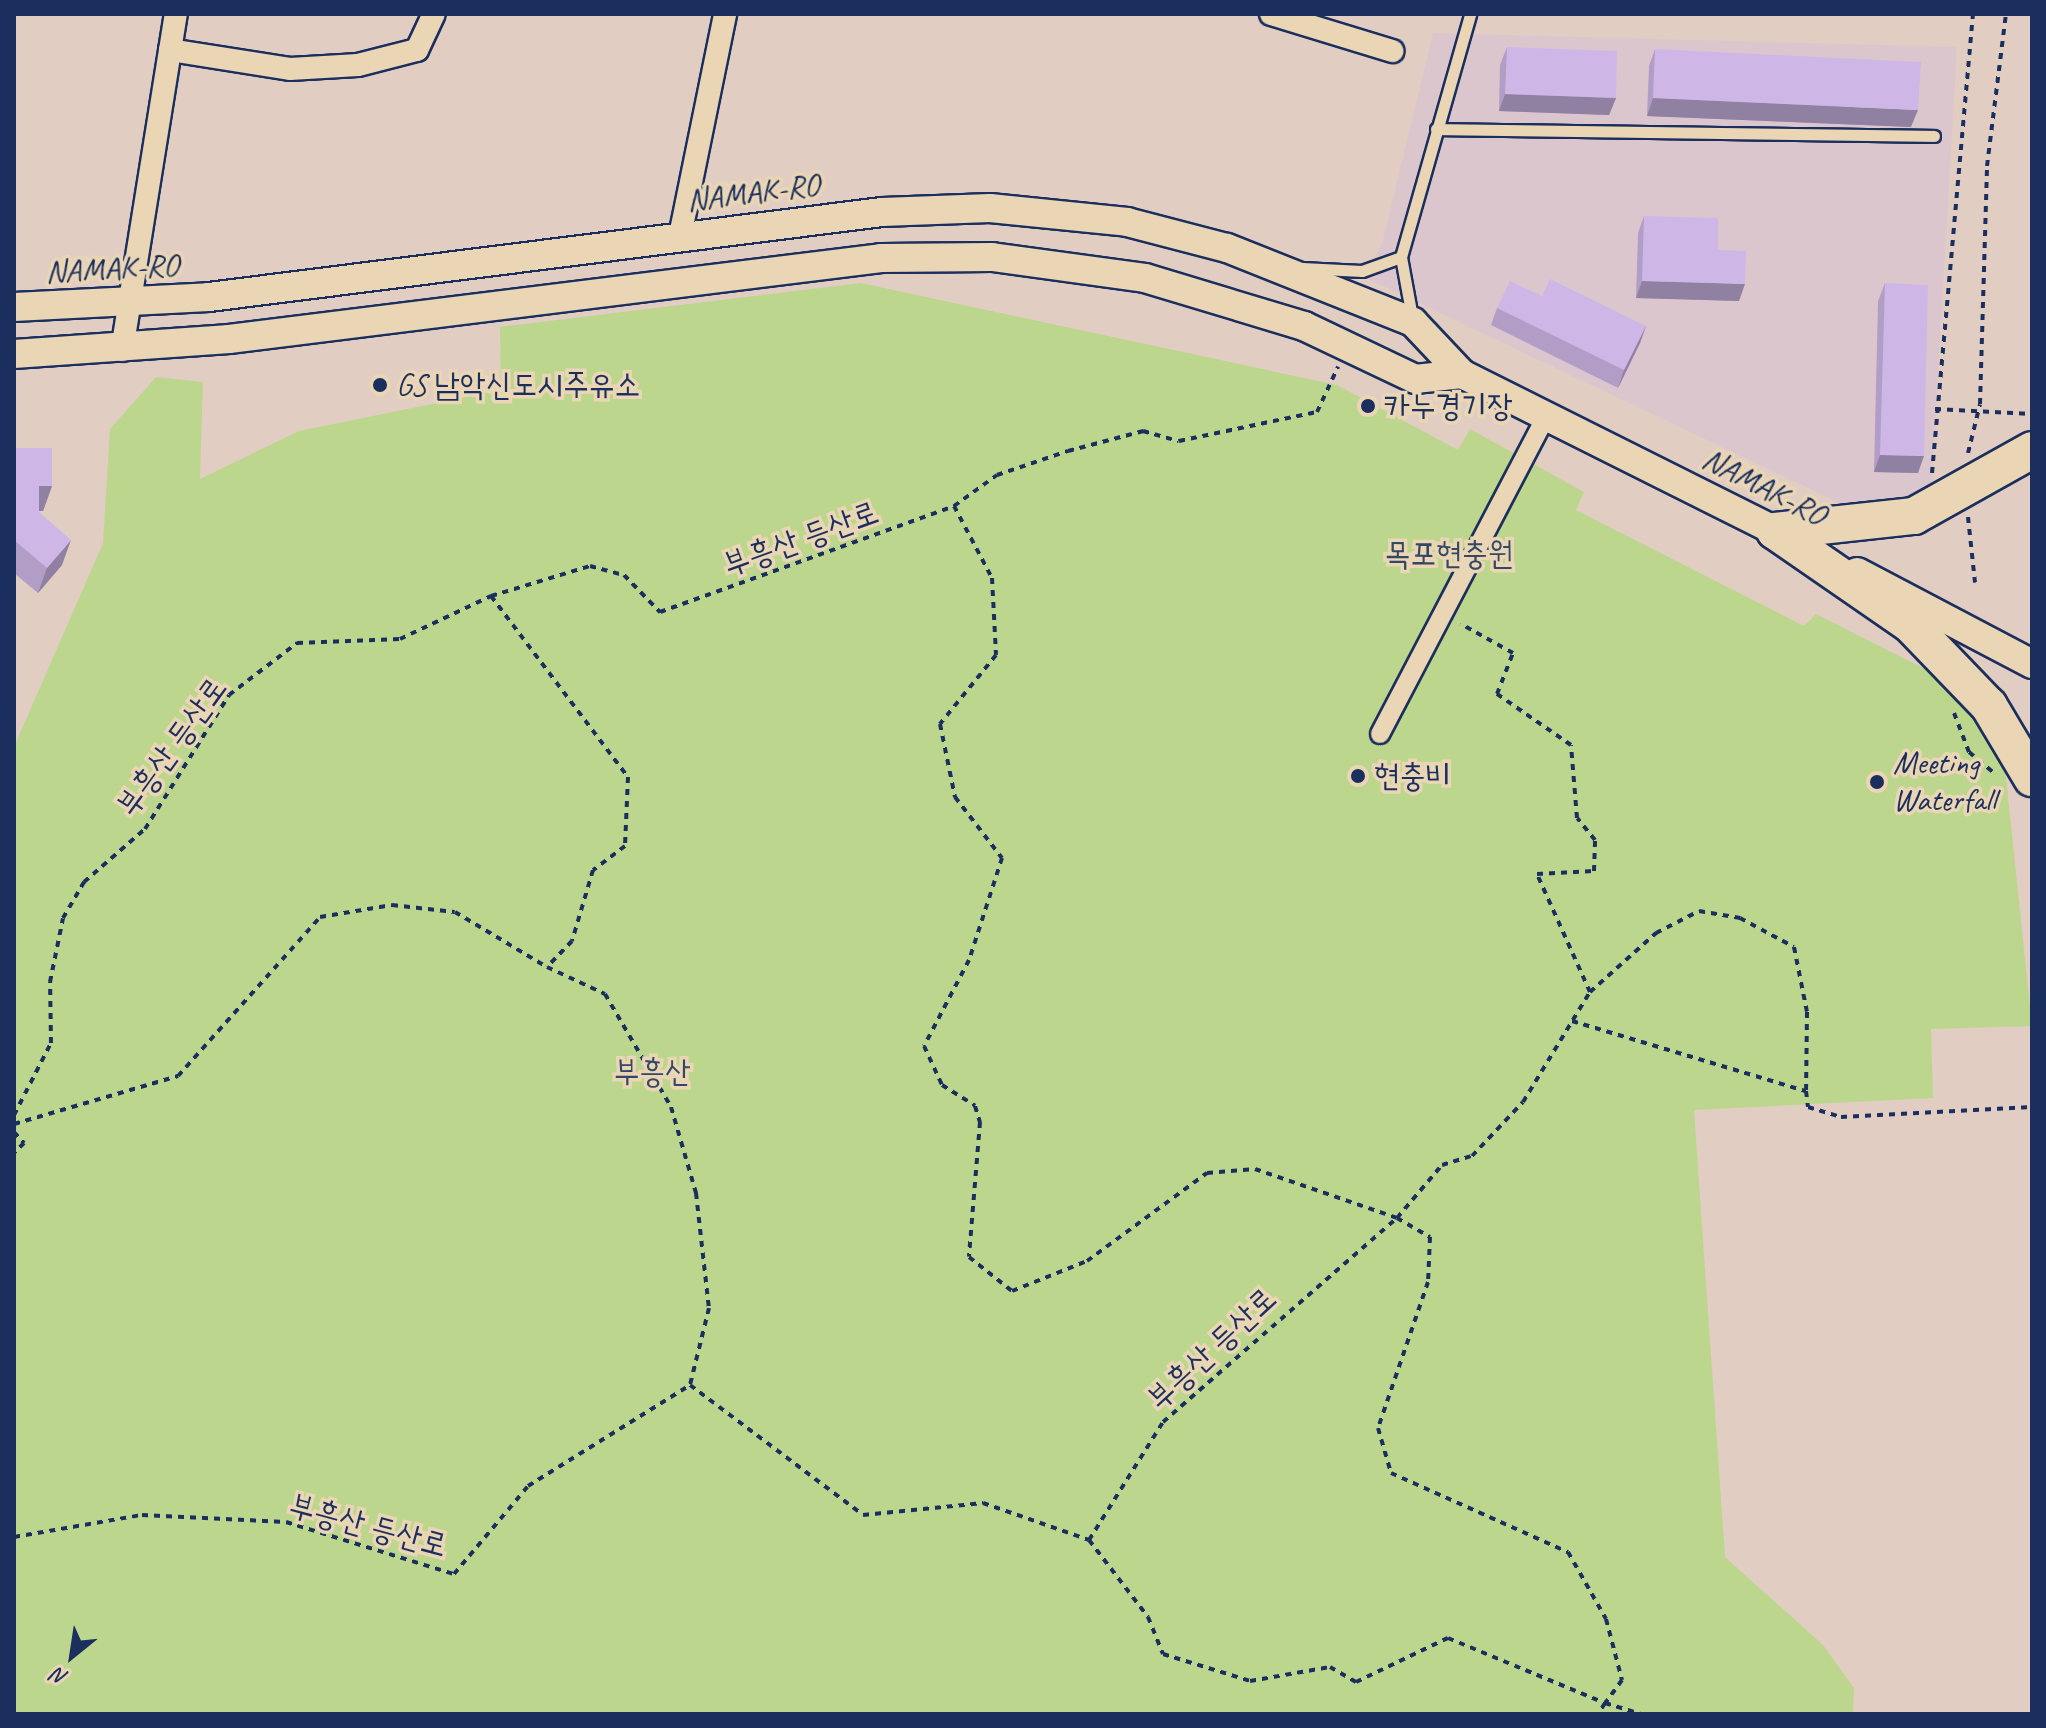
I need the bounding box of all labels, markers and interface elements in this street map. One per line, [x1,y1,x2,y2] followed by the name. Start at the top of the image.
[685,166,821,220] street label: NAMAK-RO
[44,246,180,292] street label: NAMAK-RO
[396,366,640,404] place label: GS 남악신도시주유소
[371,376,389,394] marker: GS 남악신도시주유소
[1384,387,1513,425] place label: 카누경기장
[1359,397,1377,415] marker: 카누경기장
[1696,440,1832,534] street label: NAMAK-RO
[718,493,884,585] street label: 부흥산 등산로
[1385,535,1513,573] park label: 목포현충원
[109,670,235,824] street label: 부흥산 등산로
[1893,745,1996,820] place label: Meeting Waterfall
[1374,757,1451,795] place label: 현충비
[1349,767,1367,785] marker: 현충비
[1868,773,1886,791] marker: Meeting Waterfall
[613,1053,691,1091] park label: 부흥산
[1140,1280,1284,1418] street label: 부흥산 등산로
[285,1486,451,1566] street label: 부흥산 등산로
[32,1616,112,1696] north arrow
[47,1661,73,1692] text: N

